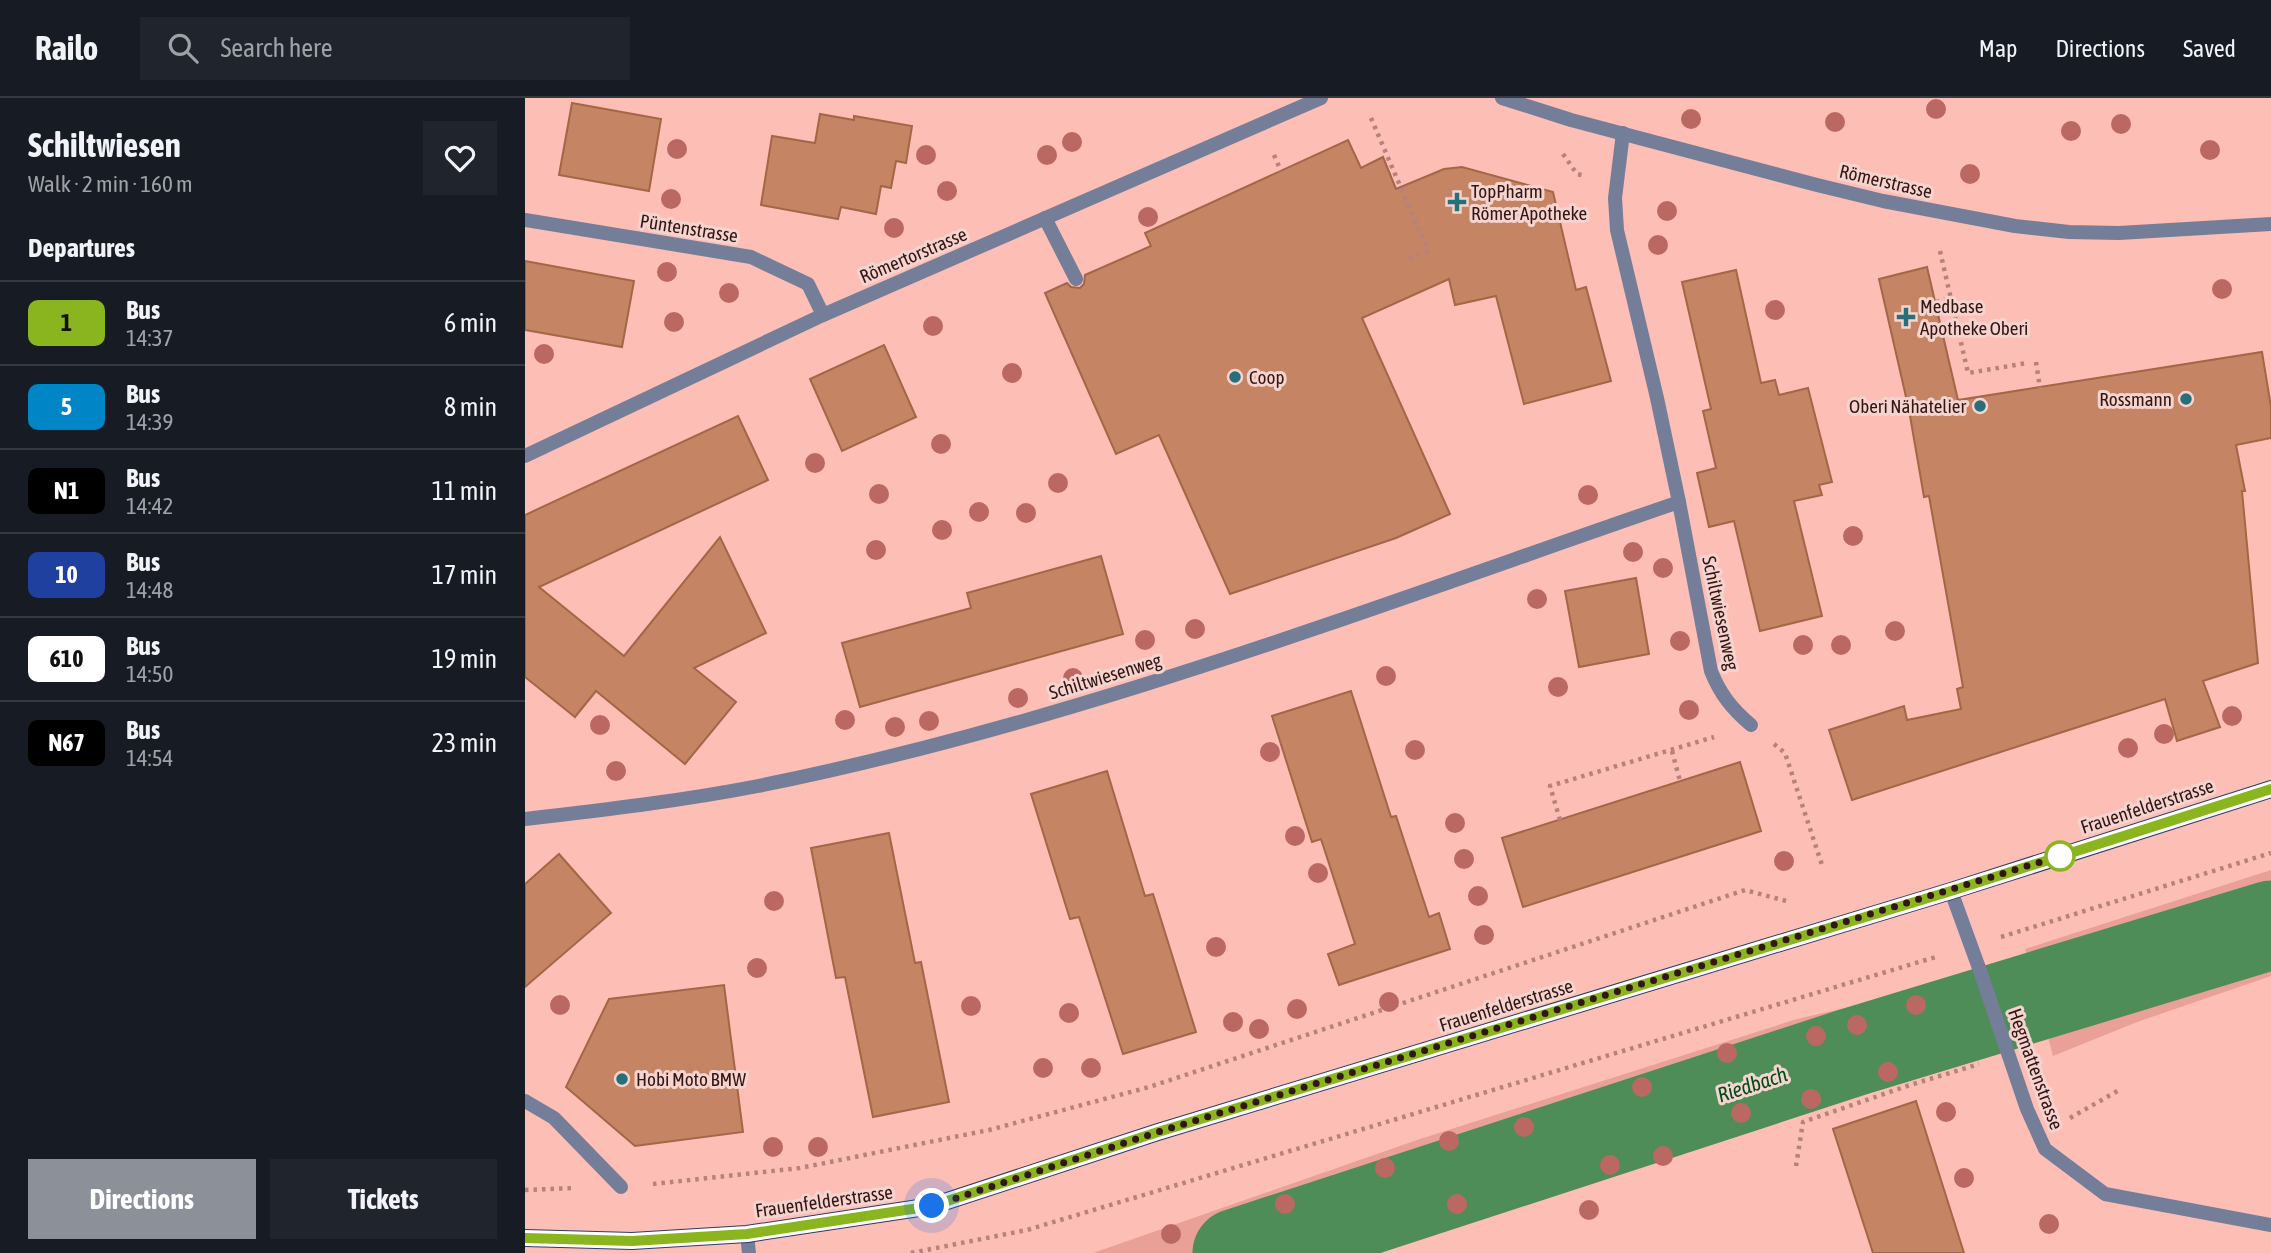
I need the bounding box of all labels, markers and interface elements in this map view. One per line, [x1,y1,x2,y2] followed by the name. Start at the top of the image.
[140,17,630,80] search box
[35,29,98,67] text: Railo
[164,29,202,67] icon: search
[220,33,333,63] text: Search here
[1979,35,2017,62] text: Map
[2055,35,2145,62] text: Directions
[2183,35,2236,62] text: Saved
[423,121,497,195] button: heart
[28,126,181,164] text: Schiltwiesen
[1837,160,1935,202] street label: Römerstrasse
[28,171,192,197] text: Walk · 2 min · 160 m
[1471,180,1587,224] place label: TopPharm Römer Apotheke
[1449,194,1465,210] marker: TopPharm Römer Apotheke
[638,209,740,247] street label: Püntenstrasse
[856,223,970,287] street label: Römertorstrasse
[28,233,135,263] text: Departures
[126,295,160,325] text: Bus
[1920,295,2028,339] place label: Medbase Apotheke Oberi
[444,308,497,338] text: 6 min
[61,309,72,336] text: 1
[1898,309,1914,325] marker: Medbase Apotheke Oberi
[126,325,173,351] text: 14:37
[1249,366,1284,388] place label: Coop
[1227,369,1243,385] marker: Coop
[126,379,160,409] text: Bus
[2099,388,2172,410] place label: Rossmann
[2178,391,2194,407] marker: Rossmann
[444,392,497,422] text: 8 min
[61,393,72,420] text: 5
[1849,395,1966,417] place label: Oberi Nähatelier
[1972,398,1988,414] marker: Oberi Nähatelier
[126,409,173,435] text: 14:39
[126,463,160,493] text: Bus
[432,476,497,506] text: 11 min
[54,477,79,504] text: N1
[126,493,173,519] text: 14:42
[126,547,160,577] text: Bus
[1698,554,1744,673] street label: Schiltwiesenweg
[432,560,497,590] text: 17 min
[55,561,78,588] text: 10
[126,577,173,603] text: 14:48
[126,631,160,661] text: Bus
[432,644,497,674] text: 19 min
[50,645,83,672] text: 610
[1046,648,1164,703] street label: Schiltwiesenweg
[126,661,173,687] text: 14:50
[126,715,160,745] text: Bus
[432,728,497,758] text: 23 min
[48,729,85,756] text: N67
[126,745,173,771] text: 14:54
[2078,774,2216,838] street label: Frauenfelderstrasse
[2045,841,2075,871] unlabelled marker
[1437,974,1575,1036] street label: Frauenfelderstrasse
[2004,1005,2068,1133] street label: Hegmattenstrasse
[1714,1061,1790,1107] water label: Riedbach
[636,1068,746,1090] place label: Hobi Moto BMW
[614,1071,630,1087] marker: Hobi Moto BMW
[28,1159,256,1239] button: Directions
[270,1159,497,1239] button: Tickets
[754,1180,894,1222] street label: Frauenfelderstrasse
[914,1188,949,1223] your location

